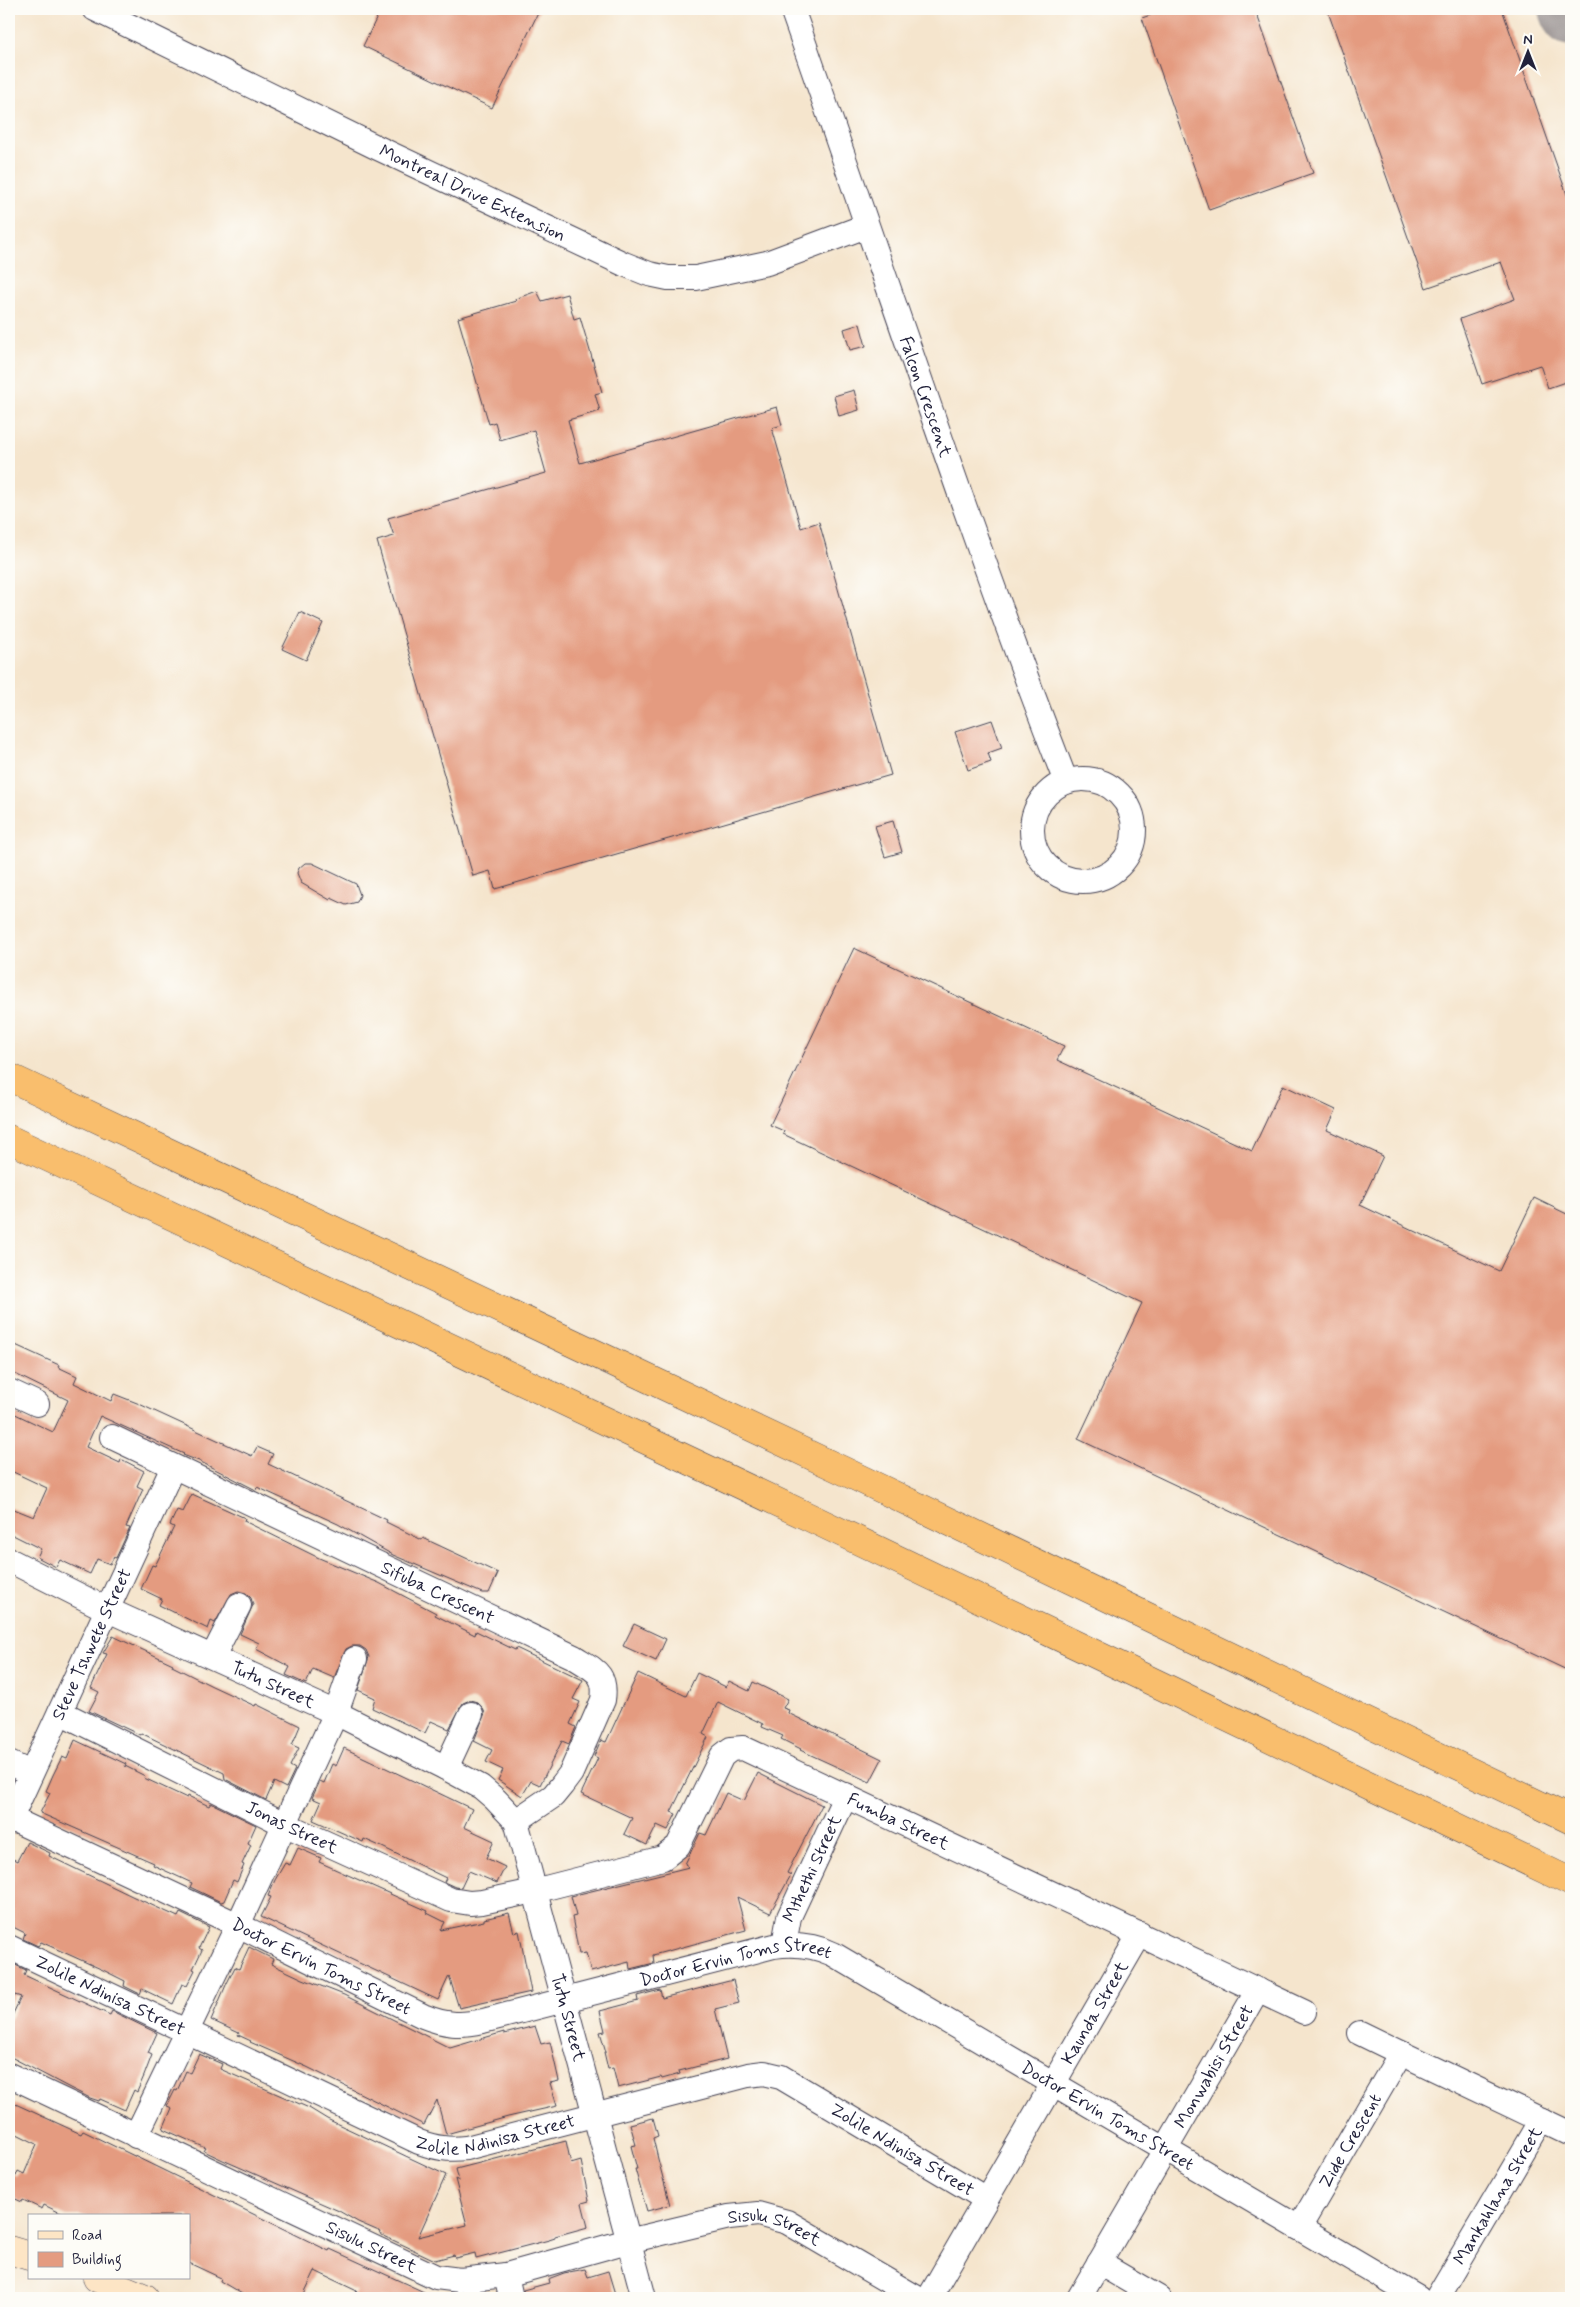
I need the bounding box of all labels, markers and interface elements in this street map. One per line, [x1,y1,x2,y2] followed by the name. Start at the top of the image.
[1502,28,1552,78] north arrow
[1523,31,1533,49] text: N
[375,139,570,248] street label: Montreal Drive Extension
[893,333,957,461] street label: Falcon Crescent
[377,1556,498,1630] street label: Sifuba Crescent
[47,1565,138,1724] street label: Steve Tshwete Street
[227,1656,319,1715] street label: Tutu Street
[843,1788,953,1856] street label: Fumba Street
[241,1796,342,1860] street label: Jonas Street
[777,1811,848,1926] street label: Mthethi Street
[227,1913,415,2021] street label: Doctor Ervin Toms Street
[637,1934,836,1993] street label: Doctor Ervin Toms Street
[31,1950,189,2042] street label: Zolile Ndinisa Street
[1056,1957,1135,2069] street label: Kaunda Street
[545,1971,591,2064] street label: Tutu Street
[1169,2001,1260,2133] street label: Monwabisi Street
[1016,2056,1198,2177] street label: Doctor Ervin Toms Street
[1314,2089,1388,2193] street label: Zide Crescent
[825,2098,978,2202] street label: Zolile Ndinisa Street
[411,2109,578,2162] street label: Zolile Ndinisa Street
[1448,2122,1549,2270] street label: Mankahlana Street
[726,2203,825,2252] street label: Sisulu Street
[28,2214,190,2280] legend
[321,2216,421,2279] street label: Sisulu Street
[72,2226,102,2246] text: Road
[72,2250,122,2271] text: Building

